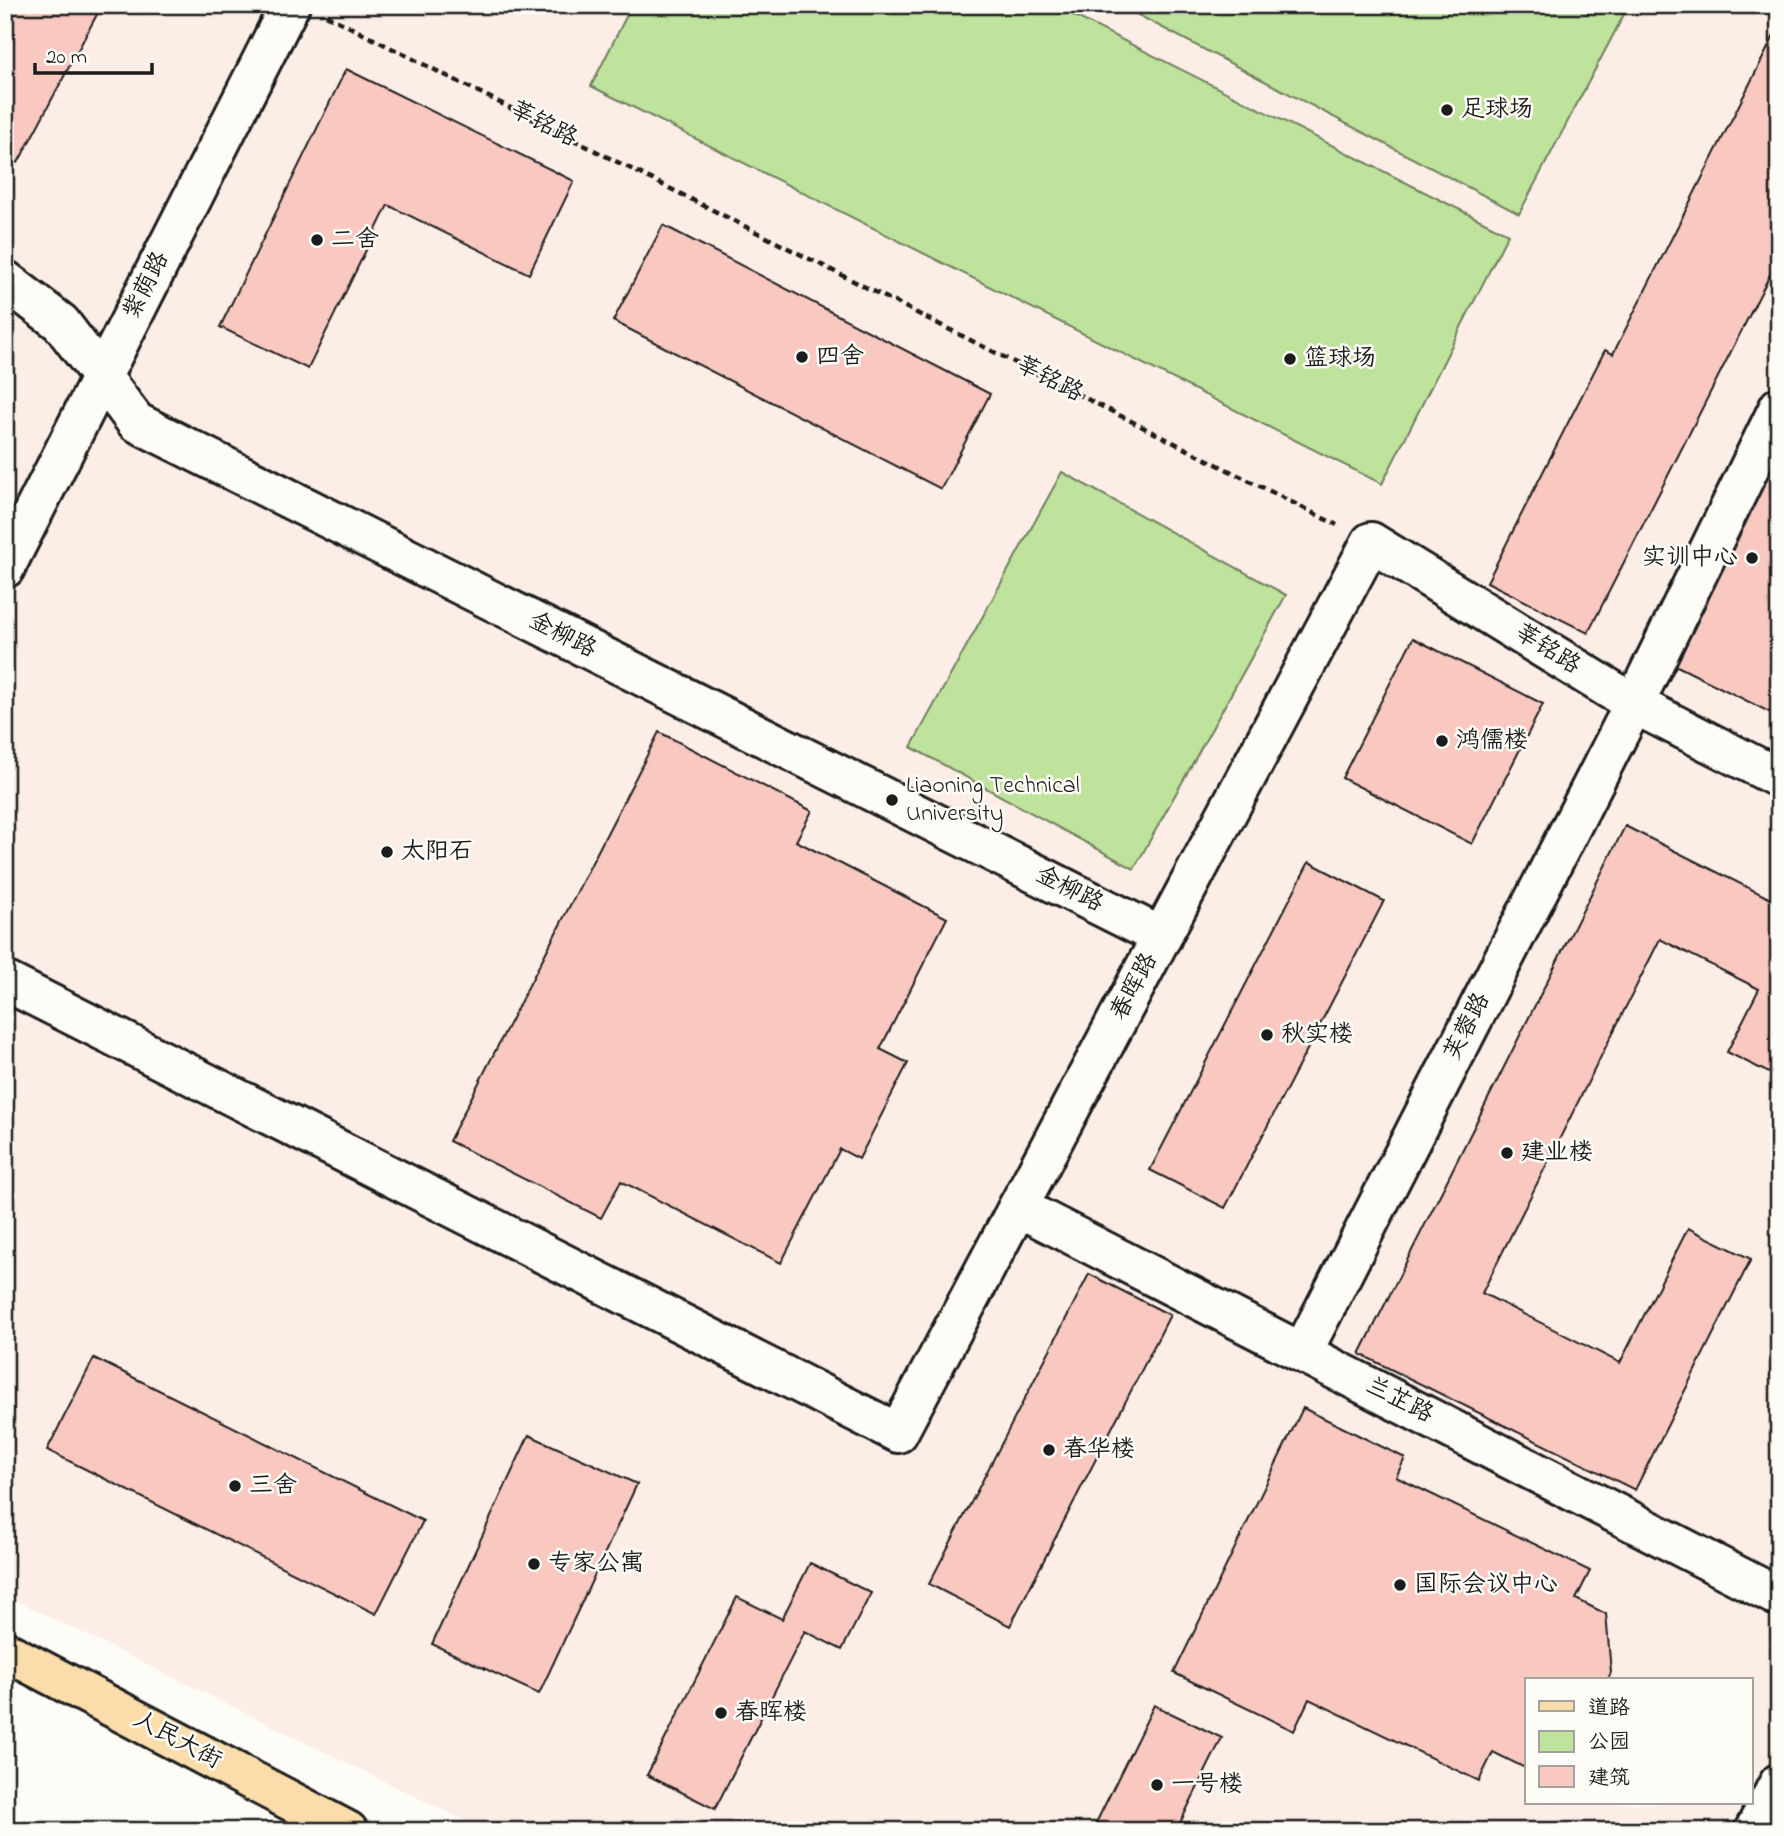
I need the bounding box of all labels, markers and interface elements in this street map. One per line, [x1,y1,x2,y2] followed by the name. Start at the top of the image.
[35,32,152,76] scale bar
[46,43,87,73] text: 20 m
[503,93,583,157] street label: 莘铭路
[1461,93,1533,128] place label: 足球场
[1439,102,1455,118] marker: 足球场
[331,223,379,258] place label: 二舍
[309,232,325,248] marker: 二舍
[115,246,179,326] street label: 紫荫路
[816,340,864,375] place label: 四舍
[1304,342,1376,377] place label: 篮球场
[1009,348,1089,412] street label: 莘铭路
[794,349,810,365] marker: 四舍
[1282,351,1298,367] marker: 篮球场
[1642,541,1738,576] place label: 实训中心
[1744,550,1760,566] marker: 实训中心
[522,604,602,668] street label: 金柳路
[1507,616,1587,684] street label: 莘铭路
[1456,724,1528,759] place label: 鸿儒楼
[1434,733,1450,749] marker: 鸿儒楼
[906,769,1080,833] place label: Liaoning Technical University
[884,792,900,808] marker: Liaoning Technical University
[401,835,473,870] place label: 太阳石
[379,844,395,860] marker: 太阳石
[1029,858,1109,922] street label: 金柳路
[1103,947,1167,1027] street label: 春晖路
[1436,987,1500,1067] street label: 芙蓉路
[1281,1018,1353,1053] place label: 秋实楼
[1259,1027,1275,1043] marker: 秋实楼
[1521,1136,1593,1171] place label: 建业楼
[1499,1145,1515,1161] marker: 建业楼
[1359,1369,1439,1433] street label: 兰芷路
[1063,1433,1135,1468] place label: 春华楼
[1041,1442,1057,1458] marker: 春华楼
[249,1469,297,1504] place label: 三舍
[227,1478,243,1494] marker: 三舍
[548,1547,644,1582] place label: 专家公寓
[526,1556,542,1572] marker: 专家公寓
[1414,1568,1558,1603] place label: 国际会议中心
[1392,1577,1408,1593] marker: 国际会议中心
[1525,1678,1752,1804] legend
[1588,1694,1630,1724] text: 道路
[735,1696,807,1731] place label: 春晖楼
[126,1703,228,1779] street label: 人民大街
[713,1705,729,1721] marker: 春晖楼
[1588,1728,1630,1758] text: 公园
[1588,1764,1630,1794] text: 建筑
[1171,1768,1243,1803] place label: 一号楼
[1149,1777,1165,1793] marker: 一号楼

